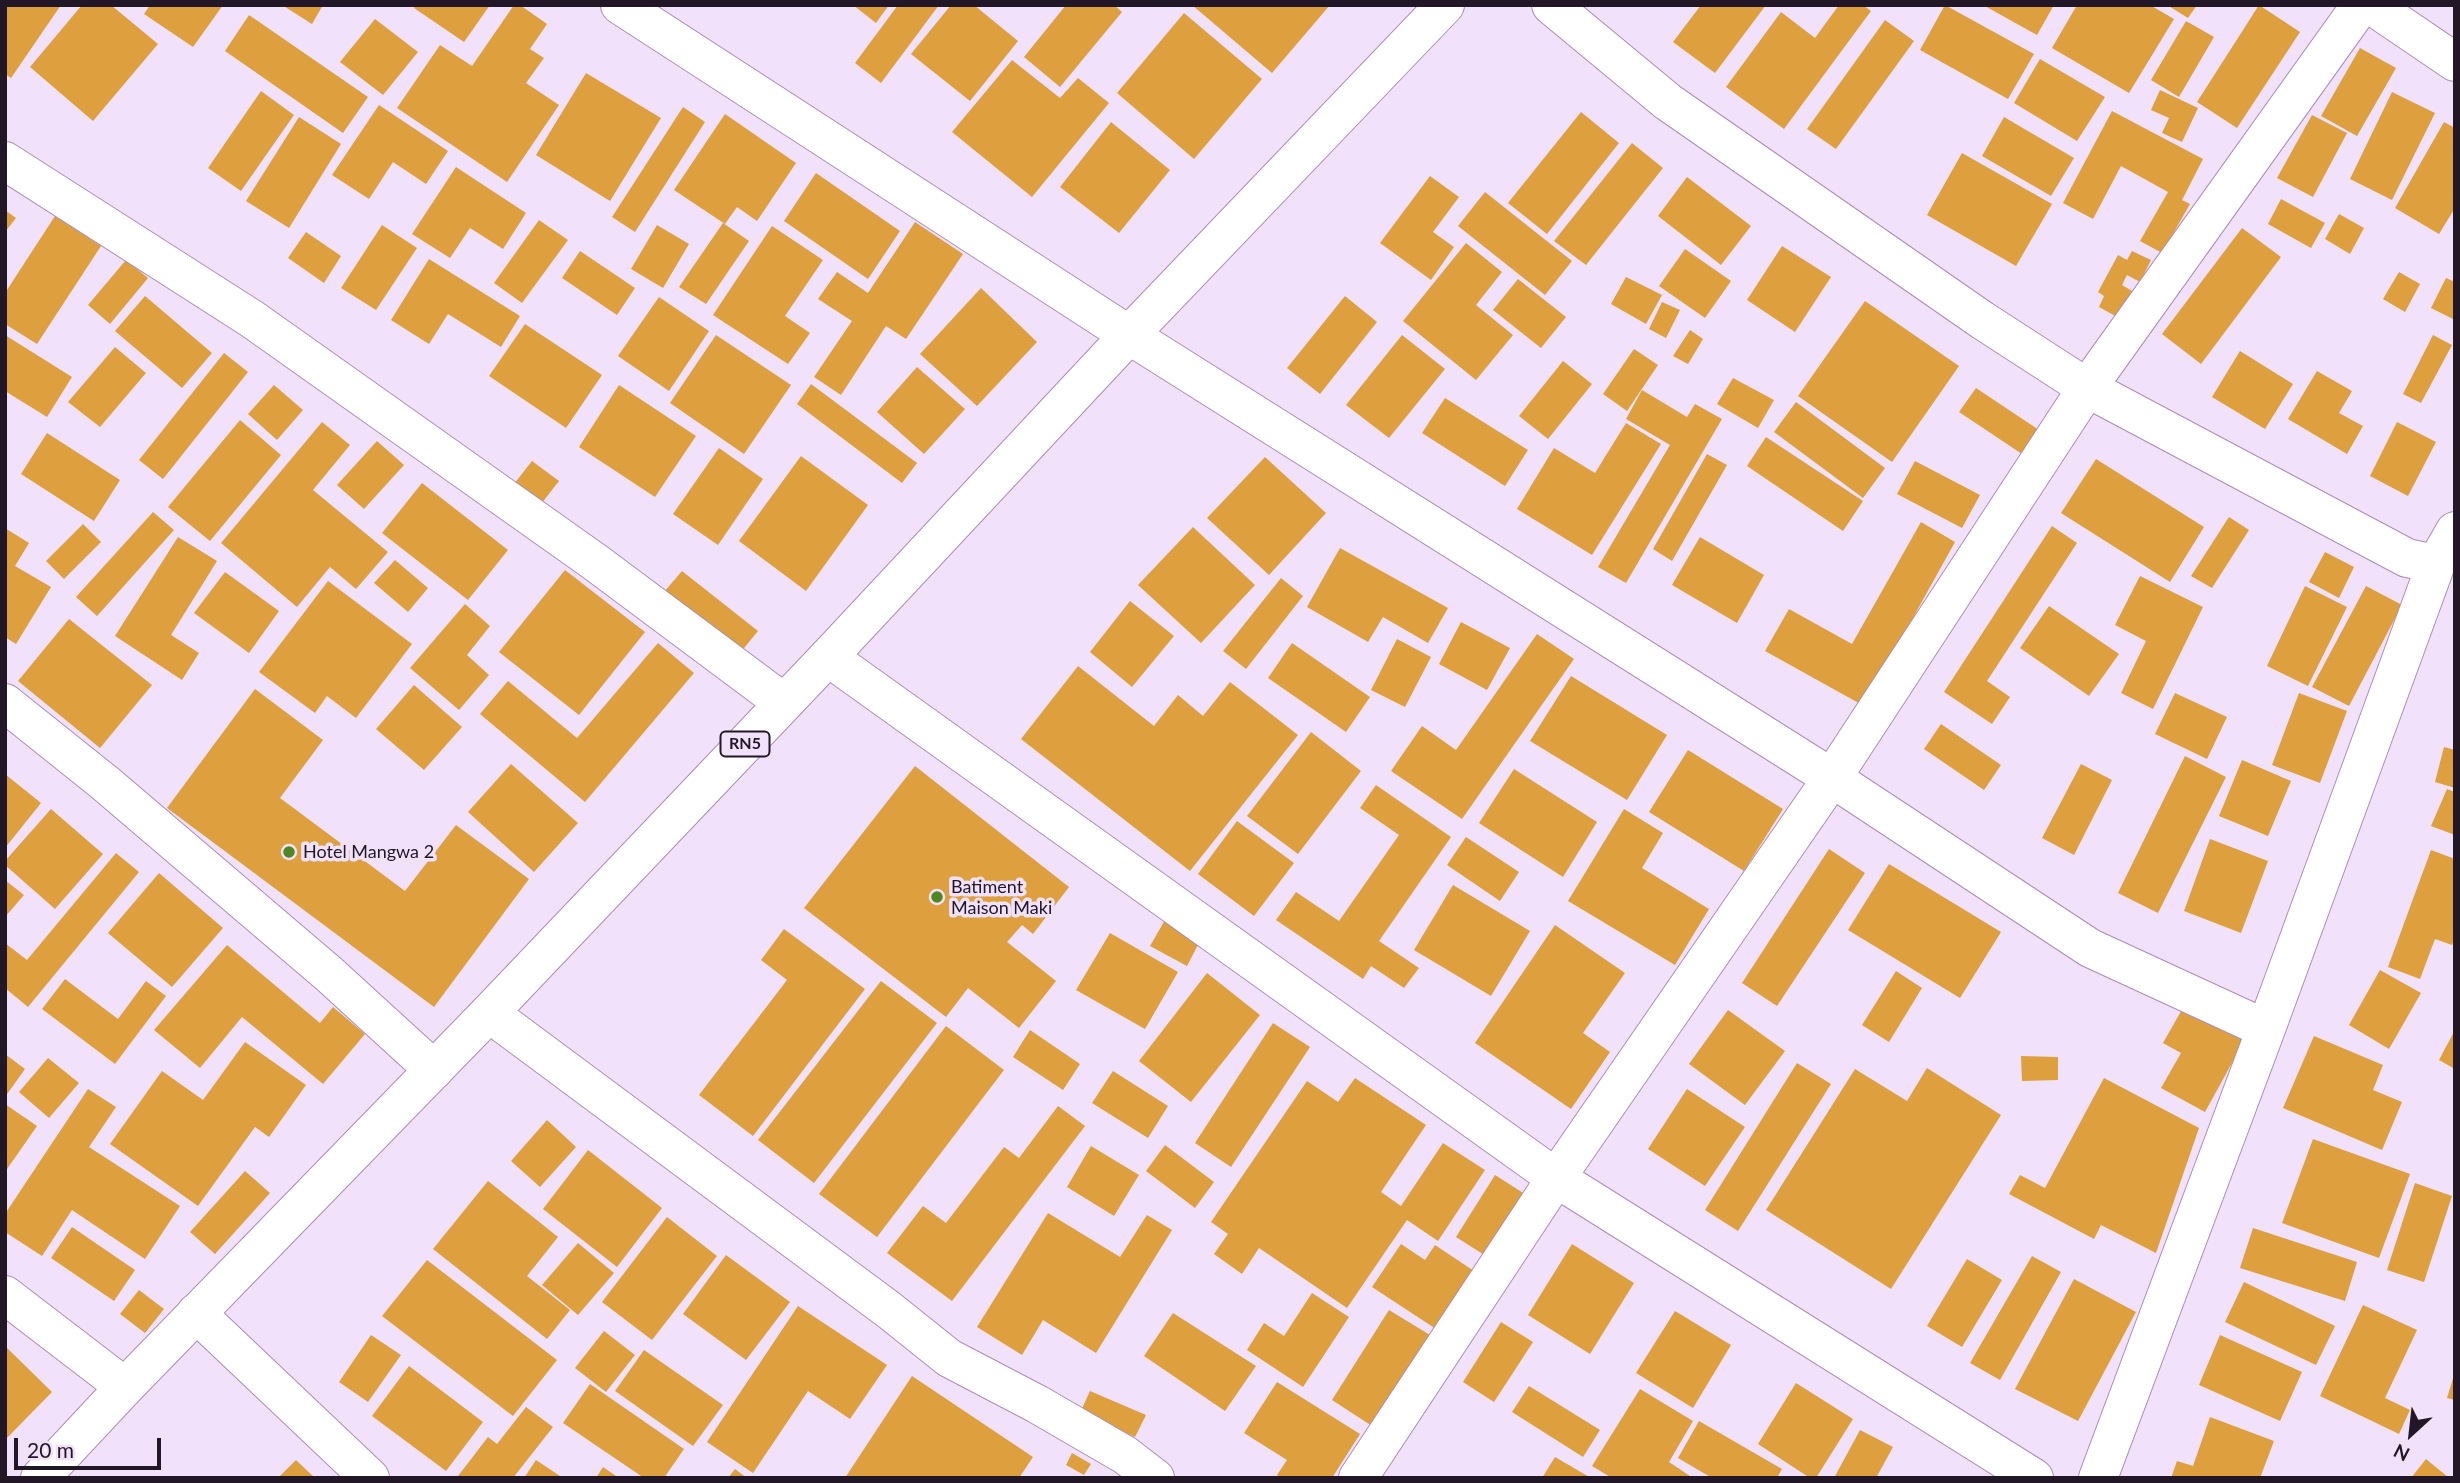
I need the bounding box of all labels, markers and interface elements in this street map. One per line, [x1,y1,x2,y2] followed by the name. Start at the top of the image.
[720,732,770,757] road number: RN5
[303,841,434,863] place label: Hotel Mangwa 2
[281,844,297,860] marker: Hotel Mangwa 2
[951,876,1052,918] place label: Batiment Maison Maki
[929,889,945,905] marker: Batiment Maison Maki
[2376,1399,2446,1469] north arrow
[18,1424,164,1468] scale bar
[27,1437,74,1462] text: 20 m
[2390,1440,2413,1467] text: N

